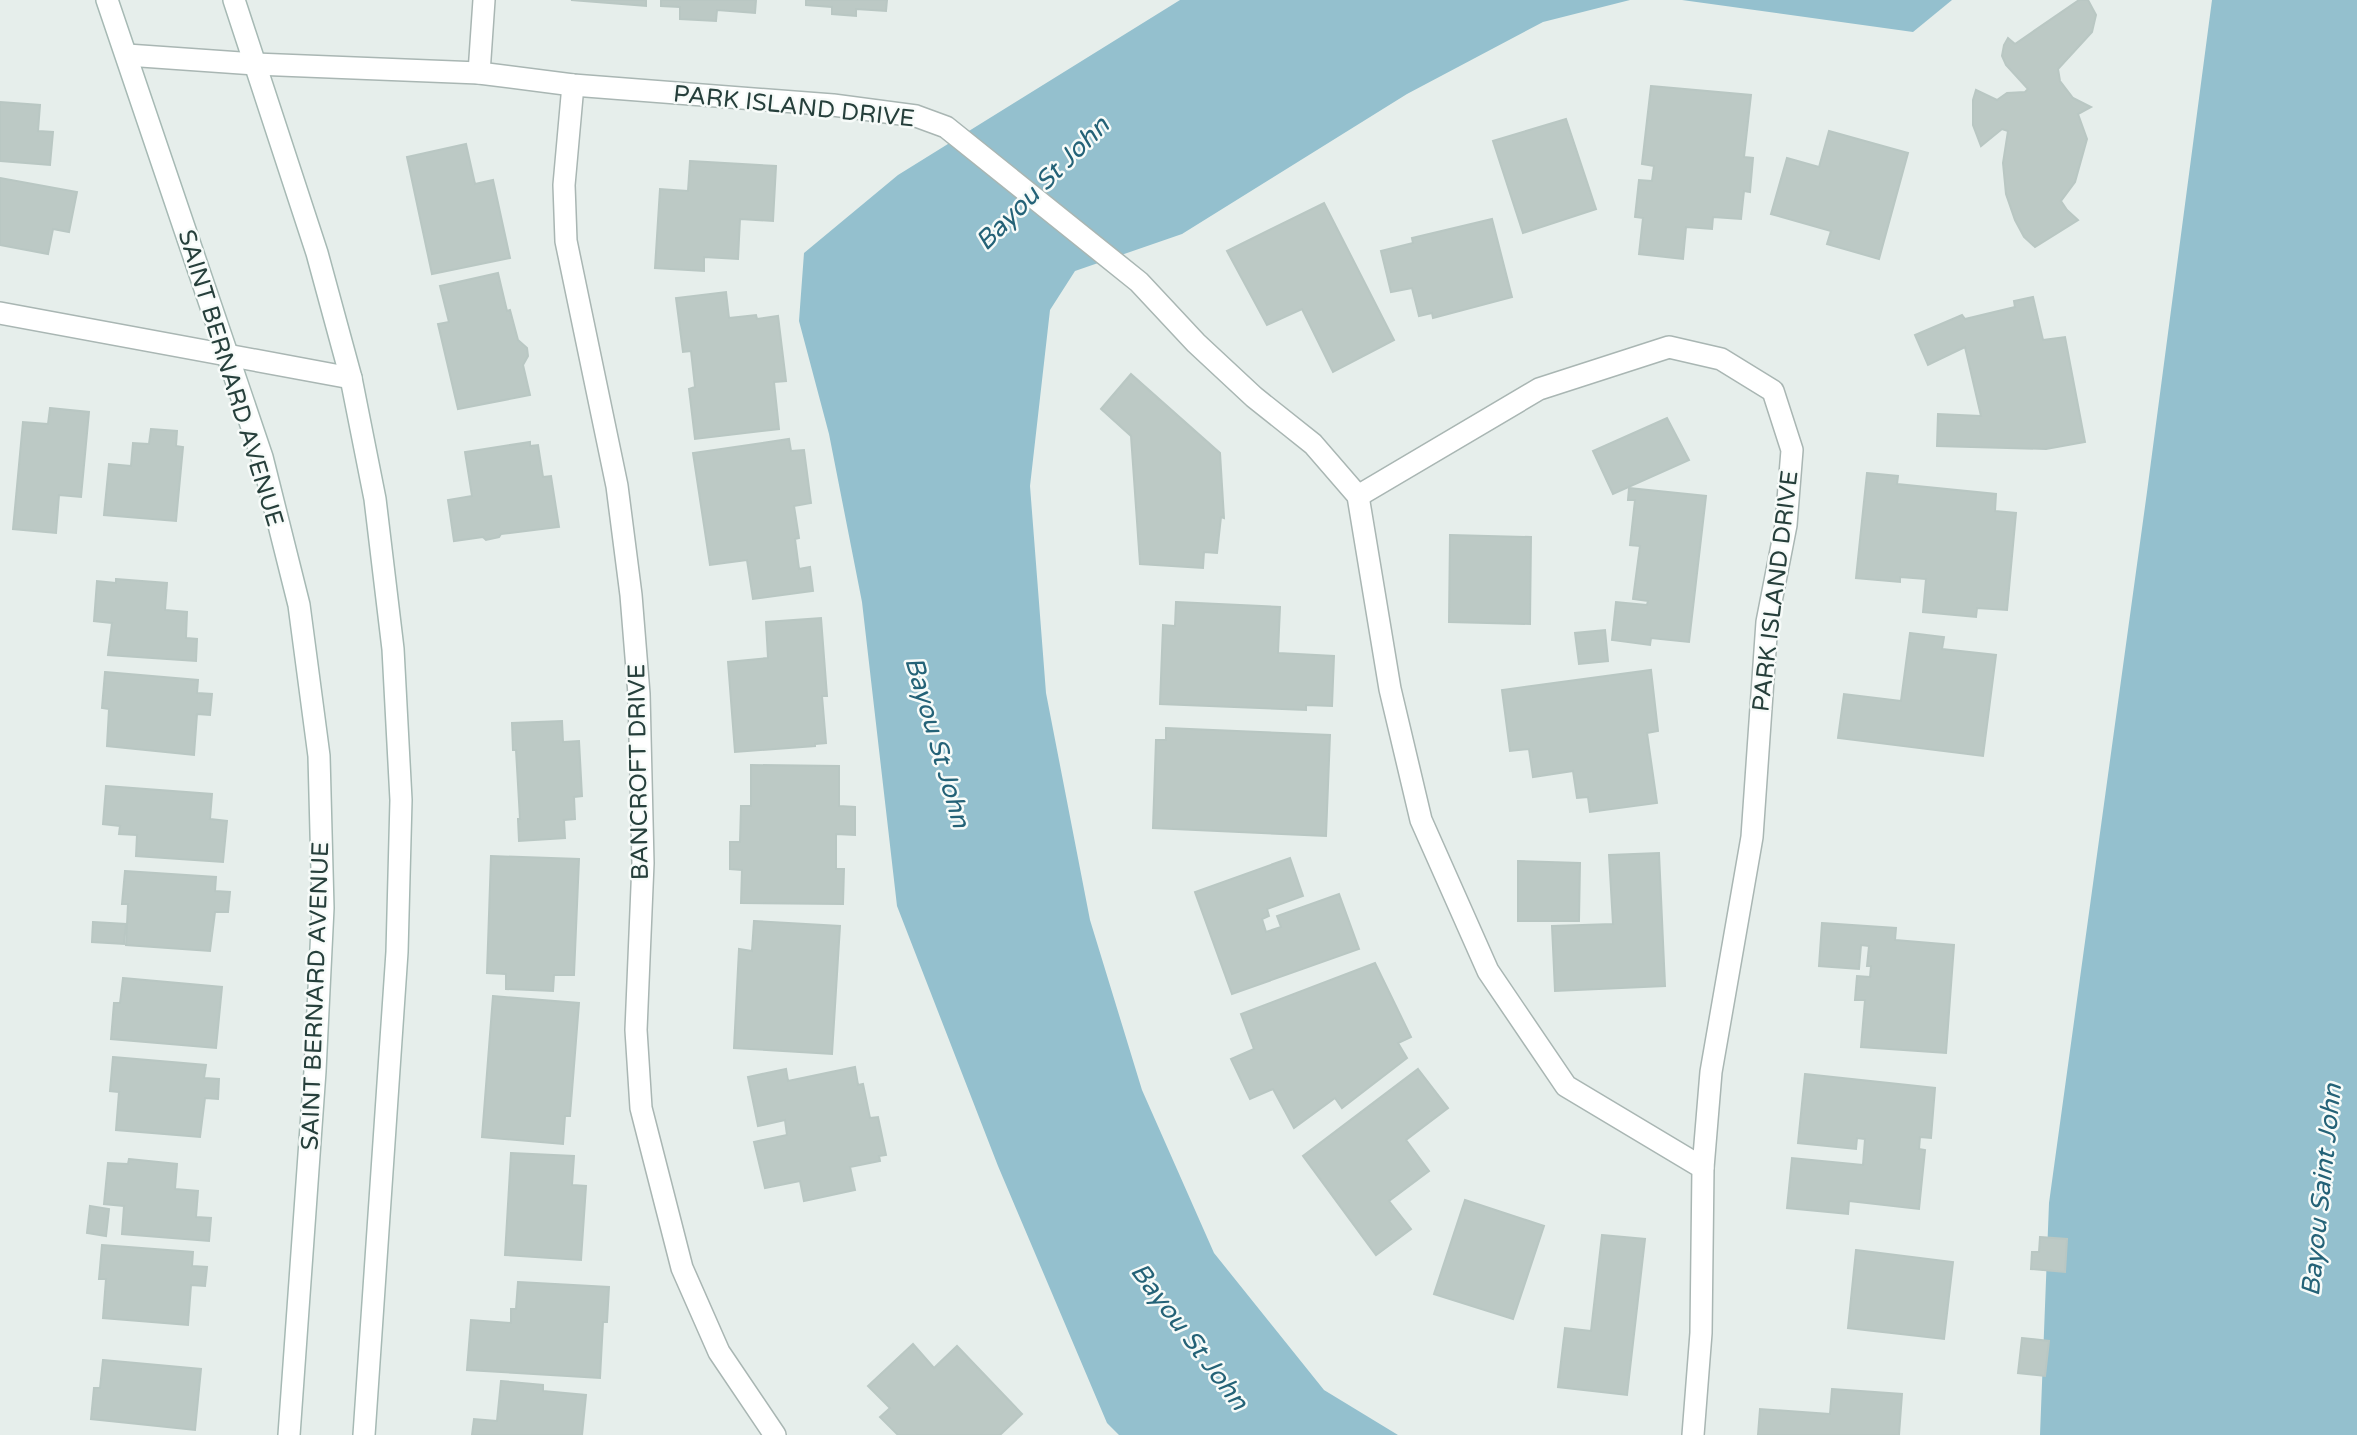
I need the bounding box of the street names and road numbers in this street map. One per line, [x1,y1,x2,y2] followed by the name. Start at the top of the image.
[672,79,916,134] street label: PARK ISLAND DRIVE
[172,226,290,530] street label: SAINT BERNARD AVENUE
[1746,469,1805,713] street label: PARK ISLAND DRIVE
[622,664,655,880] street label: BANCROFT DRIVE
[296,841,335,1151] street label: SAINT BERNARD AVENUE

